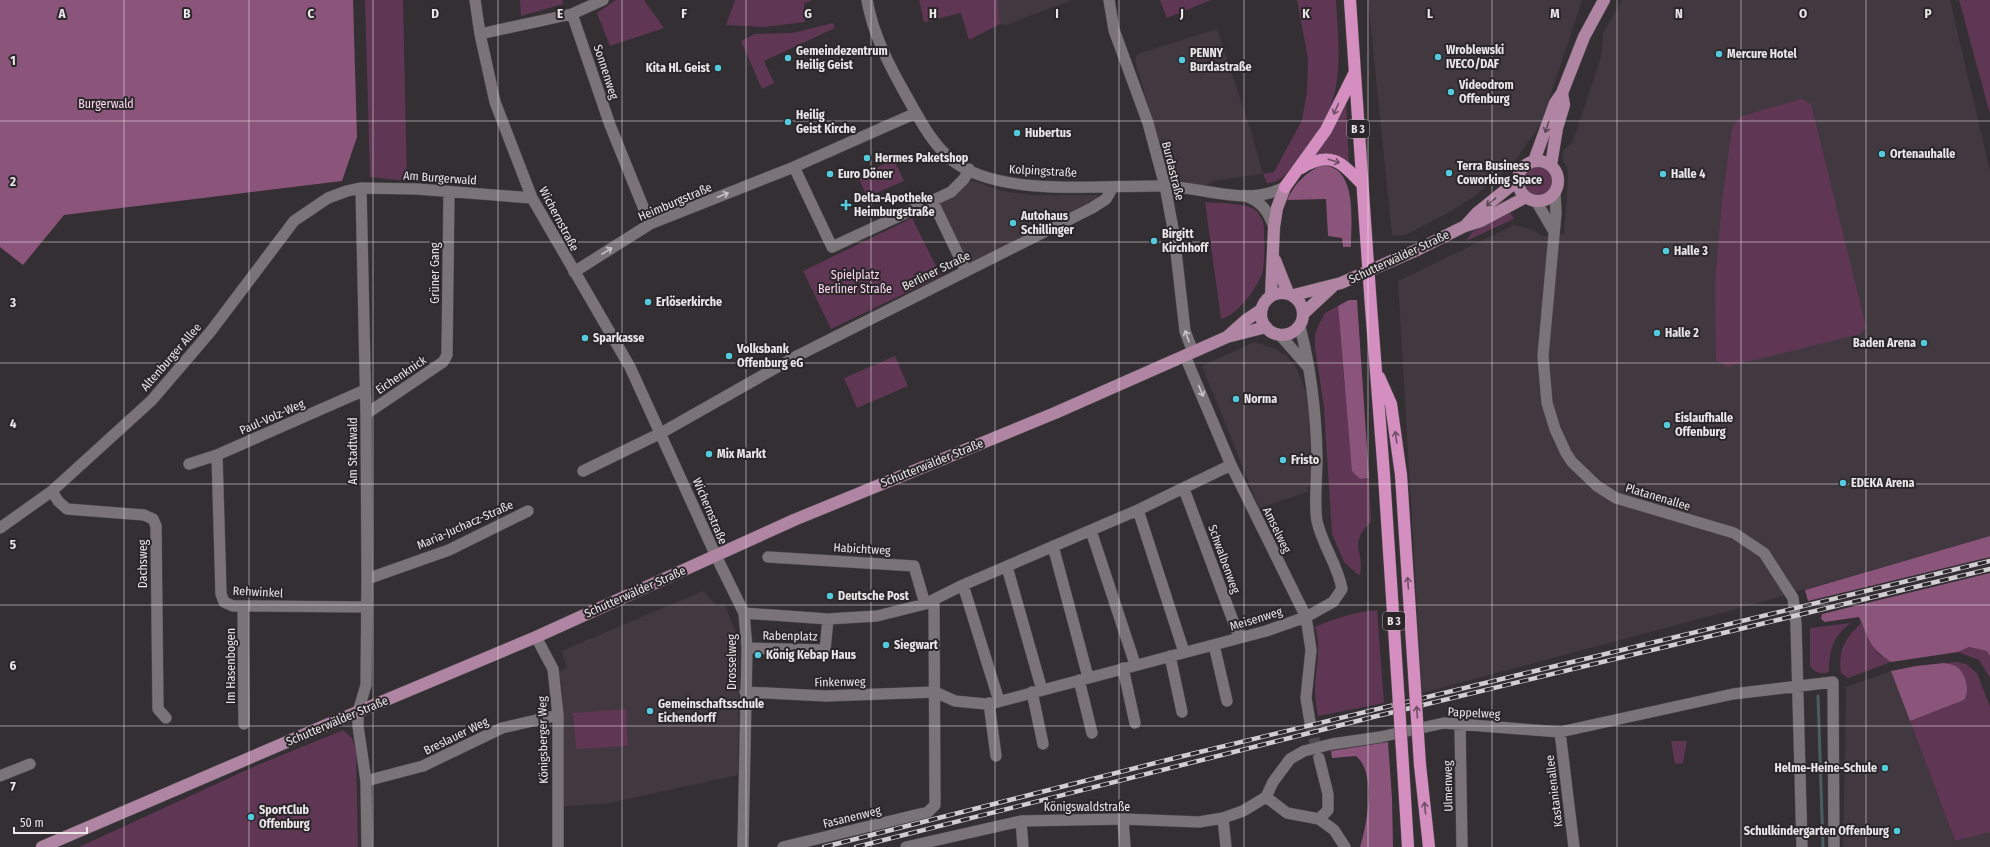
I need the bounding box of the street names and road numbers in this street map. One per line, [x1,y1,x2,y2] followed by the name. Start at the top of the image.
[591,43,622,101] street label: Sonnenweg
[1347,120,1369,138] road number: B 3
[1159,140,1187,202] street label: Burdastraße
[1009,162,1077,180] street label: Kolpingstraße
[403,168,477,188] street label: Am Burgerwald
[636,180,714,224] street label: Heimburgstraße
[536,184,582,254] street label: Wichernstraße
[1346,228,1452,286] street label: Schutterwälder Straße
[428,242,442,304] street label: Grüner Gang
[900,248,972,294] street label: Berliner Straße
[138,320,204,394] street label: Altenburger Allee
[373,353,429,397] street label: Eichenknick
[237,396,307,438] street label: Paul-Volz-Weg
[346,417,360,485] street label: Am Stadtwald
[879,436,985,490] street label: Schutterwälder Straße
[690,476,730,546] street label: Wichernstraße
[1624,480,1692,514] street label: Platanenallee
[415,497,515,553] street label: Maria-Juchacz-Straße
[1260,505,1294,555] street label: Amselweg
[1205,523,1243,596] street label: Schwalbenweg
[136,539,150,588] street label: Dachsweg
[833,541,891,558] street label: Habichtweg
[582,563,688,621] street label: Schutterwälder Straße
[232,584,284,600] street label: Rehwinkel
[1228,604,1284,634] street label: Meisenweg
[1383,612,1405,630] road number: B 3
[224,628,238,704] street label: Im Hasenbogen
[762,629,818,643] street label: Rabenplatz
[725,634,739,690] street label: Drosselweg
[814,675,866,689] street label: Finkenweg
[284,693,390,749] street label: Schutterwälder Straße
[535,696,551,784] street label: Königsberger Weg
[1447,705,1501,721] street label: Pappelweg
[421,714,491,758] street label: Breslauer Weg
[1543,754,1565,828] street label: Kastanienallee
[1441,760,1455,812] street label: Ulmenweg
[1044,800,1130,814] street label: Königswaldstraße
[822,803,883,831] street label: Fasanenweg

